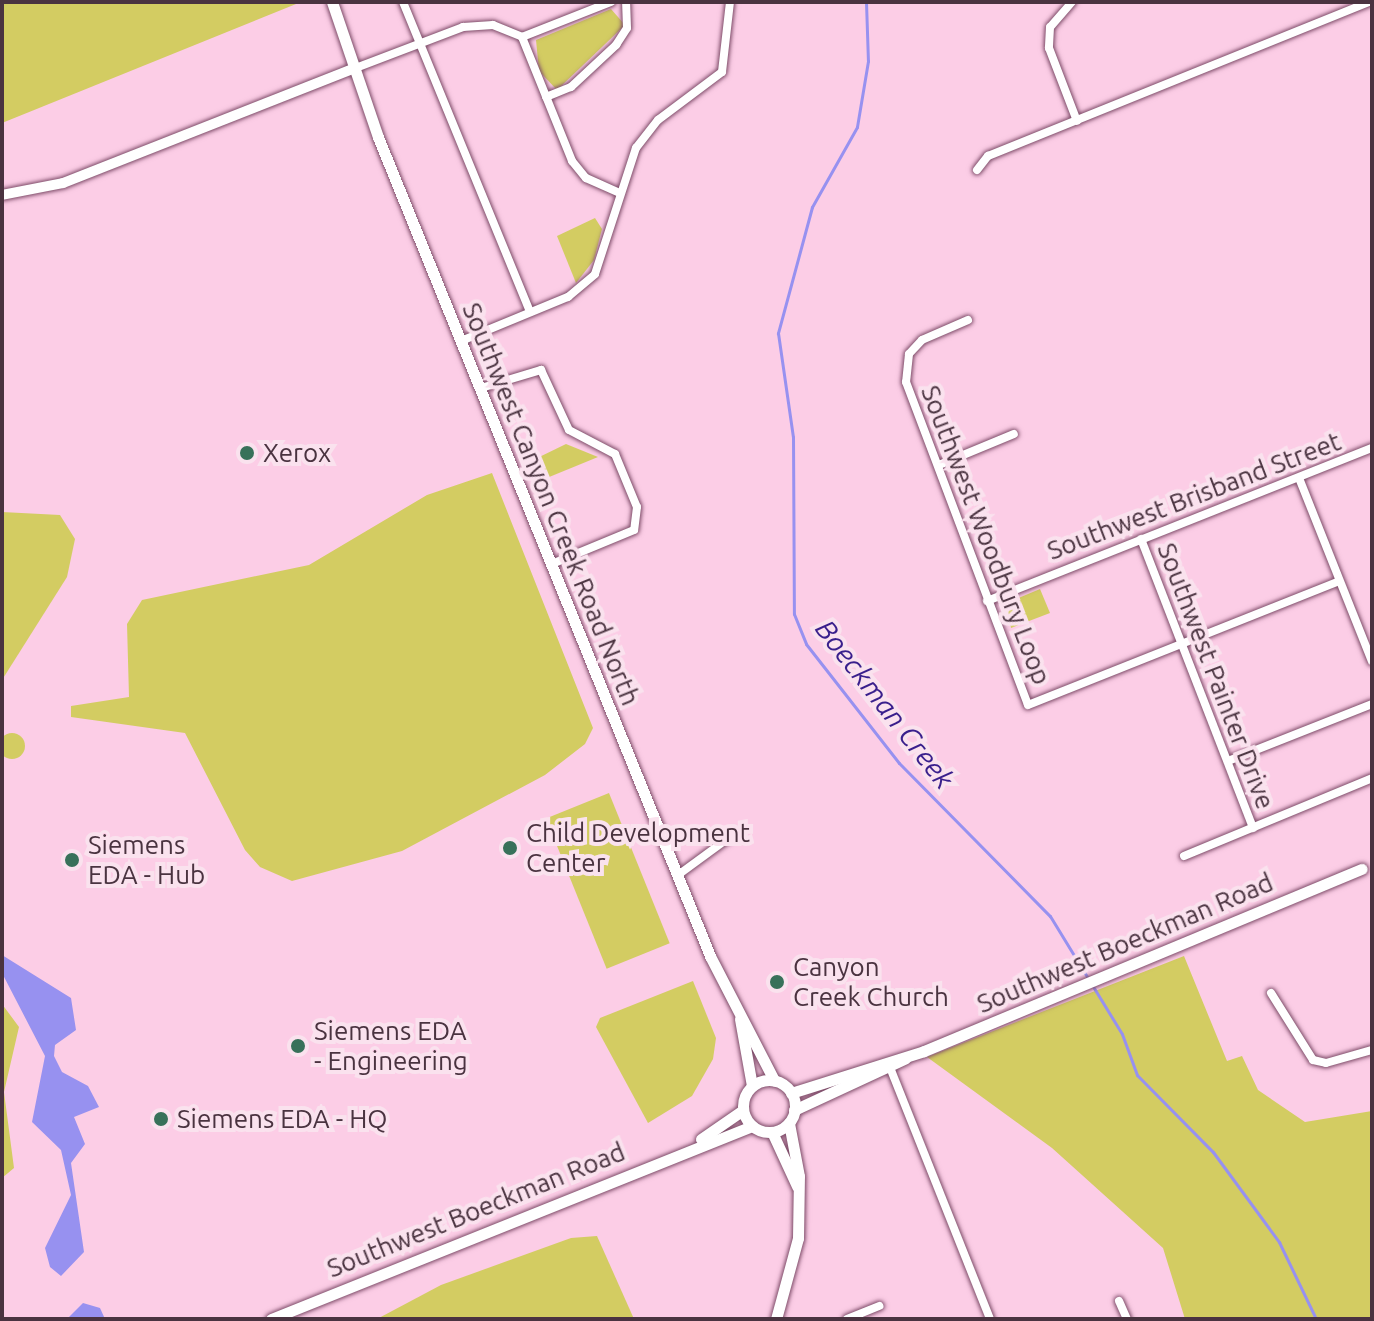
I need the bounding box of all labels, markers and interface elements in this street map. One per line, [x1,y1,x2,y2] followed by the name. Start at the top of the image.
[456,298,646,710] street label: Southwest Canyon Creek Road North
[914,381,1058,689] street label: Southwest Woodbury Loop
[1043,426,1345,566] street label: Southwest Brisband Street
[263,437,331,469] place label: Xerox
[238,444,256,462] marker: Xerox
[1151,539,1281,813] street label: Southwest Painter Drive
[809,613,961,795] water label: Boeckman Creek
[526,817,750,878] place label: Child Development Center
[88,829,205,890] place label: Siemens EDA - Hub
[501,839,519,857] marker: Child Development Center
[63,851,81,869] marker: Siemens EDA - Hub
[972,866,1278,1020] street label: Southwest Boeckman Road
[793,951,949,1012] place label: Canyon Creek Church
[768,973,786,991] marker: Canyon Creek Church
[314,1015,468,1076] place label: Siemens EDA - Engineering
[289,1037,307,1055] marker: Siemens EDA - Engineering
[177,1103,387,1135] place label: Siemens EDA - HQ
[152,1110,170,1128] marker: Siemens EDA - HQ
[323,1136,629,1284] street label: Southwest Boeckman Road

